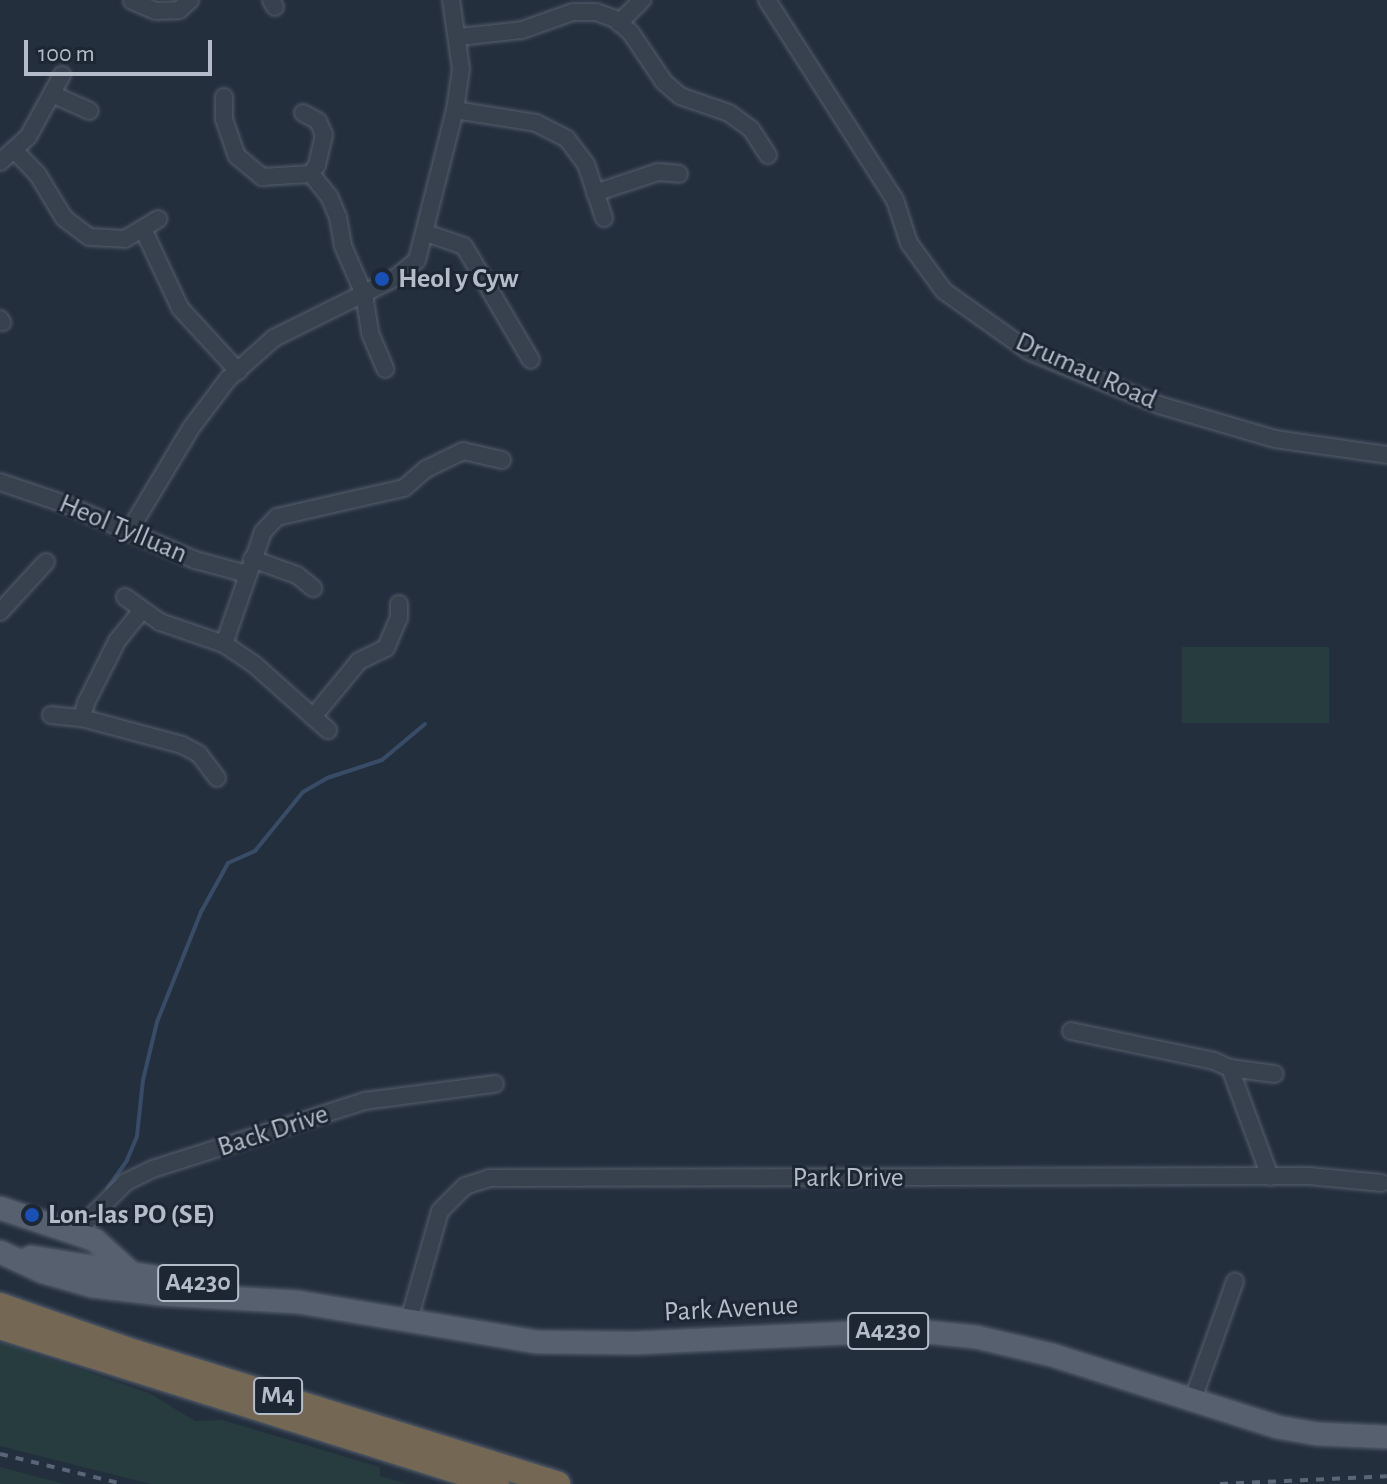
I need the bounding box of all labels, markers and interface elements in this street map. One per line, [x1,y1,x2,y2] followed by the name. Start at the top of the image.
[28,24,216,74] scale bar
[38,42,95,66] text: 100 m
[398,262,519,296] place label: Heol y Cyw
[373,270,391,288] marker: Heol y Cyw
[1010,325,1162,417] street label: Drumau Road
[54,487,192,571] street label: Heol Tylluan
[213,1097,333,1165] street label: Back Drive
[792,1161,904,1195] street label: Park Drive
[48,1198,215,1232] place label: Lon-las PO (SE)
[23,1206,41,1224] marker: Lon-las PO (SE)
[156,1261,240,1305] road number: A4230
[663,1289,799,1329] street label: Park Avenue
[846,1309,930,1353] road number: A4230
[252,1374,304,1418] road number: M4

